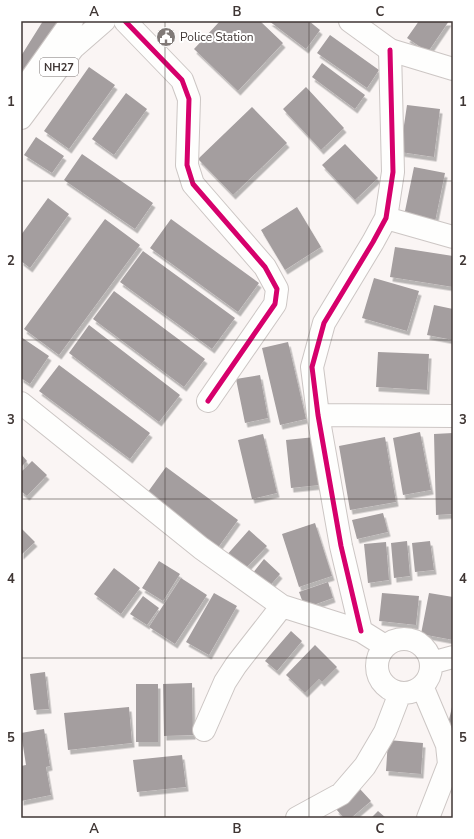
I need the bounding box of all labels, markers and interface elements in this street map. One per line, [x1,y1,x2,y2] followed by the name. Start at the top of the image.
[89,3,99,21] text: A
[233,3,242,21] text: B
[376,3,385,21] text: C
[155,26,177,48] public building icon: Police Station
[180,29,254,45] place label: Police Station
[40,58,78,76] road number: NH27
[7,93,15,111] text: 1
[459,93,467,111] text: 1
[7,252,15,270] text: 2
[459,252,467,270] text: 2
[7,411,15,429] text: 3
[459,411,467,429] text: 3
[7,570,15,588] text: 4
[459,570,467,588] text: 4
[7,729,15,747] text: 5
[459,729,467,747] text: 5
[89,820,99,838] text: A
[233,820,242,838] text: B
[376,820,385,838] text: C

